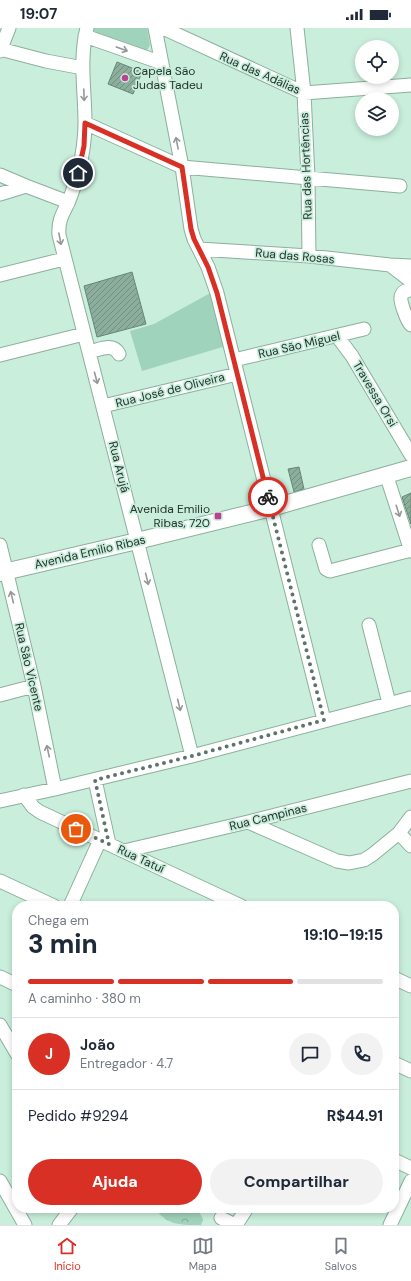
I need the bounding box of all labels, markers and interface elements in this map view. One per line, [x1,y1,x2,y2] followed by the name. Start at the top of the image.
[20,4,57,24] text: 19:07
[355,40,399,136] map controls
[355,40,399,84] button: locate
[115,46,128,53] one-way arrow
[217,48,303,98] street label: Rua das Adálias
[133,63,203,93] place label: Capela São Judas Tadeu
[120,73,130,83] marker: Capela São Judas Tadeu
[80,88,88,101] one-way arrow
[355,92,399,136] button: layers
[296,112,316,220] street label: Rua das Hortências
[173,137,181,150] one-way arrow
[61,156,95,190] pin
[67,162,89,184] icon: home
[56,232,64,245] one-way arrow
[255,245,335,267] street label: Rua das Rosas
[256,328,342,362] street label: Rua São Miguel
[349,358,401,430] street label: Travessa Orsi
[114,369,226,411] street label: Rua José de Oliveira
[93,371,100,384] one-way arrow
[105,440,133,494] street label: Rua Arujá
[248,477,288,517] courier
[257,486,279,508] icon: bike
[130,501,210,531] place label: Avenida Emilio Ribas, 720
[395,505,403,517] one-way arrow
[213,511,223,521] marker: Avenida Emilio Ribas, 720
[33,531,147,573] street label: Avenida Emilio Ribas
[144,572,151,585] one-way arrow
[8,591,16,604] one-way arrow
[11,621,47,713] street label: Rua São Vicente
[176,698,183,711] one-way arrow
[43,745,51,758] one-way arrow
[228,800,308,834] street label: Rua Campinas
[59,812,93,846] pin
[65,818,87,840] icon: bag
[115,841,167,877] street label: Rua Tatuí
[28,912,89,929] text: Chega em
[304,925,383,945] text: 19:10–19:15
[28,927,98,961] text: 3 min
[28,990,141,1007] text: A caminho · 380 m
[289,1033,331,1075] button: chat
[341,1033,383,1075] button: phone
[80,1035,115,1055] text: João
[45,1044,53,1064] text: J
[80,1055,173,1072] text: Entregador · 4.7
[28,1106,128,1126] text: Pedido #9294
[327,1106,383,1126] text: R$44.91
[28,1159,202,1205] button: Ajuda
[210,1159,383,1205] button: Compartilhar
[54,1235,81,1273] tab: Início
[189,1235,217,1273] tab: Mapa
[325,1235,357,1273] tab: Salvos

